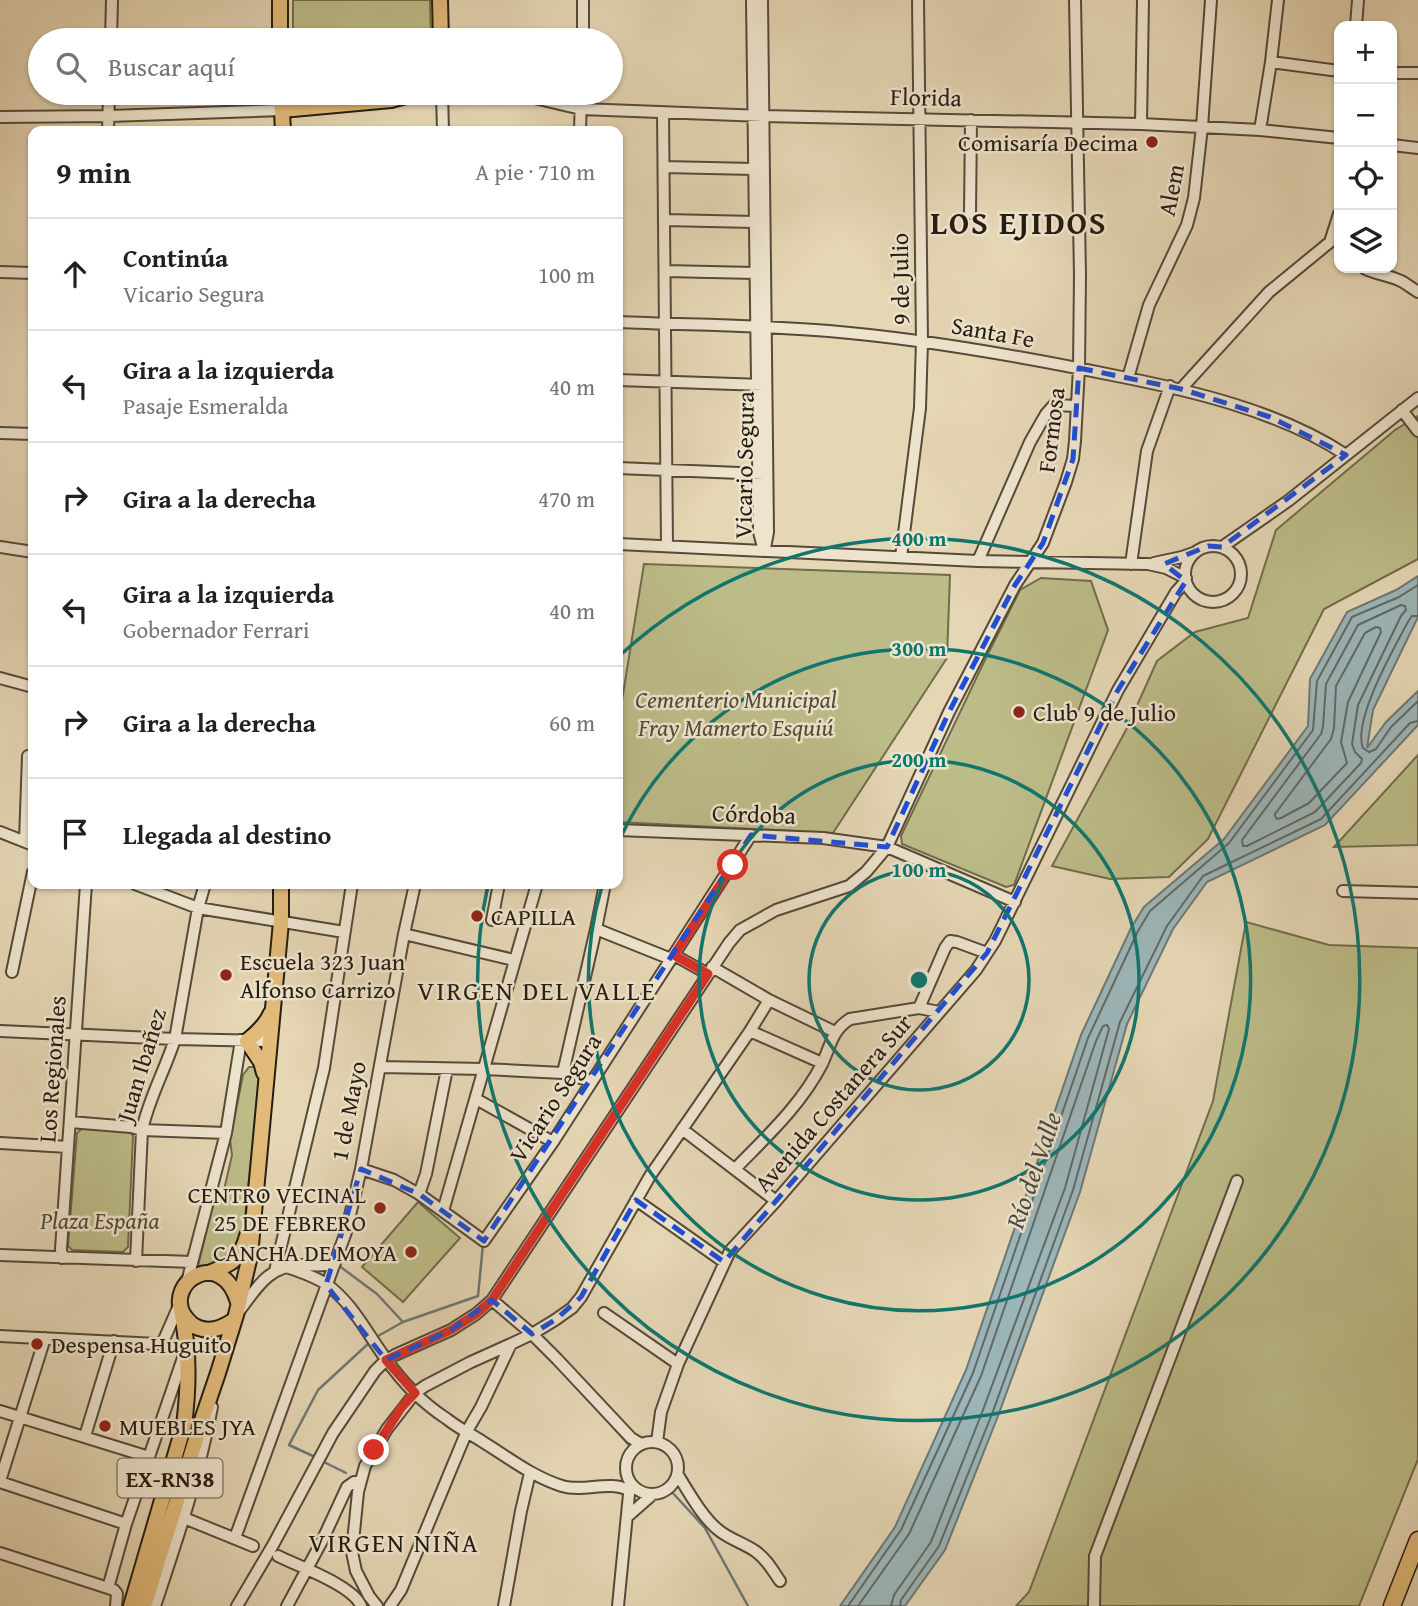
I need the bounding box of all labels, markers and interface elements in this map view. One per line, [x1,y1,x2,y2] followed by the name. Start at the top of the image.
[1334,21,1397,273] map controls
[1334,21,1397,84] button: +
[28,28,623,105] search box
[108,47,235,86] text: Buscar aquí
[52,48,90,86] icon: search
[890,79,963,115] street label: Florida
[1334,84,1397,147] button: −
[958,125,1139,160] place label: Comisaría Decima
[1144,134,1160,150] marker: Comisaría Decima
[1334,147,1397,210] button: locate
[56,150,131,194] text: 9 min
[475,155,595,188] text: A pie · 710 m
[1149,161,1193,219] street label: Alem
[930,199,1108,246] district label: LOS EJIDOS
[1334,210,1397,273] button: layers
[882,232,918,326] street label: 9 de Julio
[123,238,228,277] text: Continúa
[56,255,94,293] icon: ahead
[538,258,595,291] text: 100 m
[123,277,264,310] text: Vicario Segura
[949,308,1037,356] street label: Santa Fe
[123,350,334,389] text: Gira a la izquierda
[56,367,94,405] icon: left
[549,370,595,403] text: 40 m
[1028,385,1074,475] street label: Formosa
[123,389,288,422] text: Pasaje Esmeralda
[725,390,763,539] street label: Vicario Segura
[56,479,94,517] icon: right
[123,479,316,518] text: Gira a la derecha
[538,482,595,515] text: 470 m
[891,523,947,554] text: 400 m
[123,574,334,613] text: Gira a la izquierda
[56,591,94,629] icon: left
[549,594,595,627] text: 40 m
[123,613,309,646] text: Gobernador Ferrari
[891,633,947,664] text: 300 m
[635,682,837,745] park label: Cementerio Municipal Fray Mamerto Esquiú
[1033,695,1176,730] place label: Club 9 de Julio
[56,703,94,741] icon: right
[123,703,316,742] text: Gira a la derecha
[1011,704,1027,720] marker: Club 9 de Julio
[549,706,595,739] text: 60 m
[891,744,947,775] text: 200 m
[712,795,797,833] street label: Córdoba
[56,815,94,853] icon: arrive
[123,815,331,854] text: Llegada al destino
[717,849,748,880] route start
[891,854,947,885] text: 100 m
[491,899,577,934] place label: CAPILLA
[469,908,485,924] marker: CAPILLA
[240,944,406,1007] place label: Escuela 323 Juan Alfonso Carrizo
[218,967,234,983] marker: Escuela 323 Juan Alfonso Carrizo
[907,968,931,992] centre of rings
[417,971,657,1010] district label: VIRGEN DEL VALLE
[29,994,75,1144] street label: Los Regionales
[106,1004,175,1129] street label: Juan Ibañez
[746,1006,920,1200] street label: Avenida Costanera Sur
[500,1026,610,1169] street label: Vicario Segura
[321,1058,375,1164] street label: 1 de Mayo
[995,1106,1071,1235] water label: Río del Valle
[188,1177,366,1240] place label: CENTRO VECINAL 25 DE FEBRERO
[372,1200,388,1216] marker: CENTRO VECINAL 25 DE FEBRERO
[39,1203,160,1238] park label: Plaza España
[213,1235,397,1270] place label: CANCHA DE MOYA
[403,1244,419,1260] marker: CANCHA DE MOYA
[51,1327,232,1362] place label: Despensa Huguito
[29,1336,45,1352] marker: Despensa Huguito
[119,1409,256,1444] place label: MUEBLES JYA
[97,1418,113,1434] marker: MUEBLES JYA
[358,1434,389,1465] route end
[118,1458,222,1498] road number: EX-RN38
[309,1523,479,1562] district label: VIRGEN NIÑA

